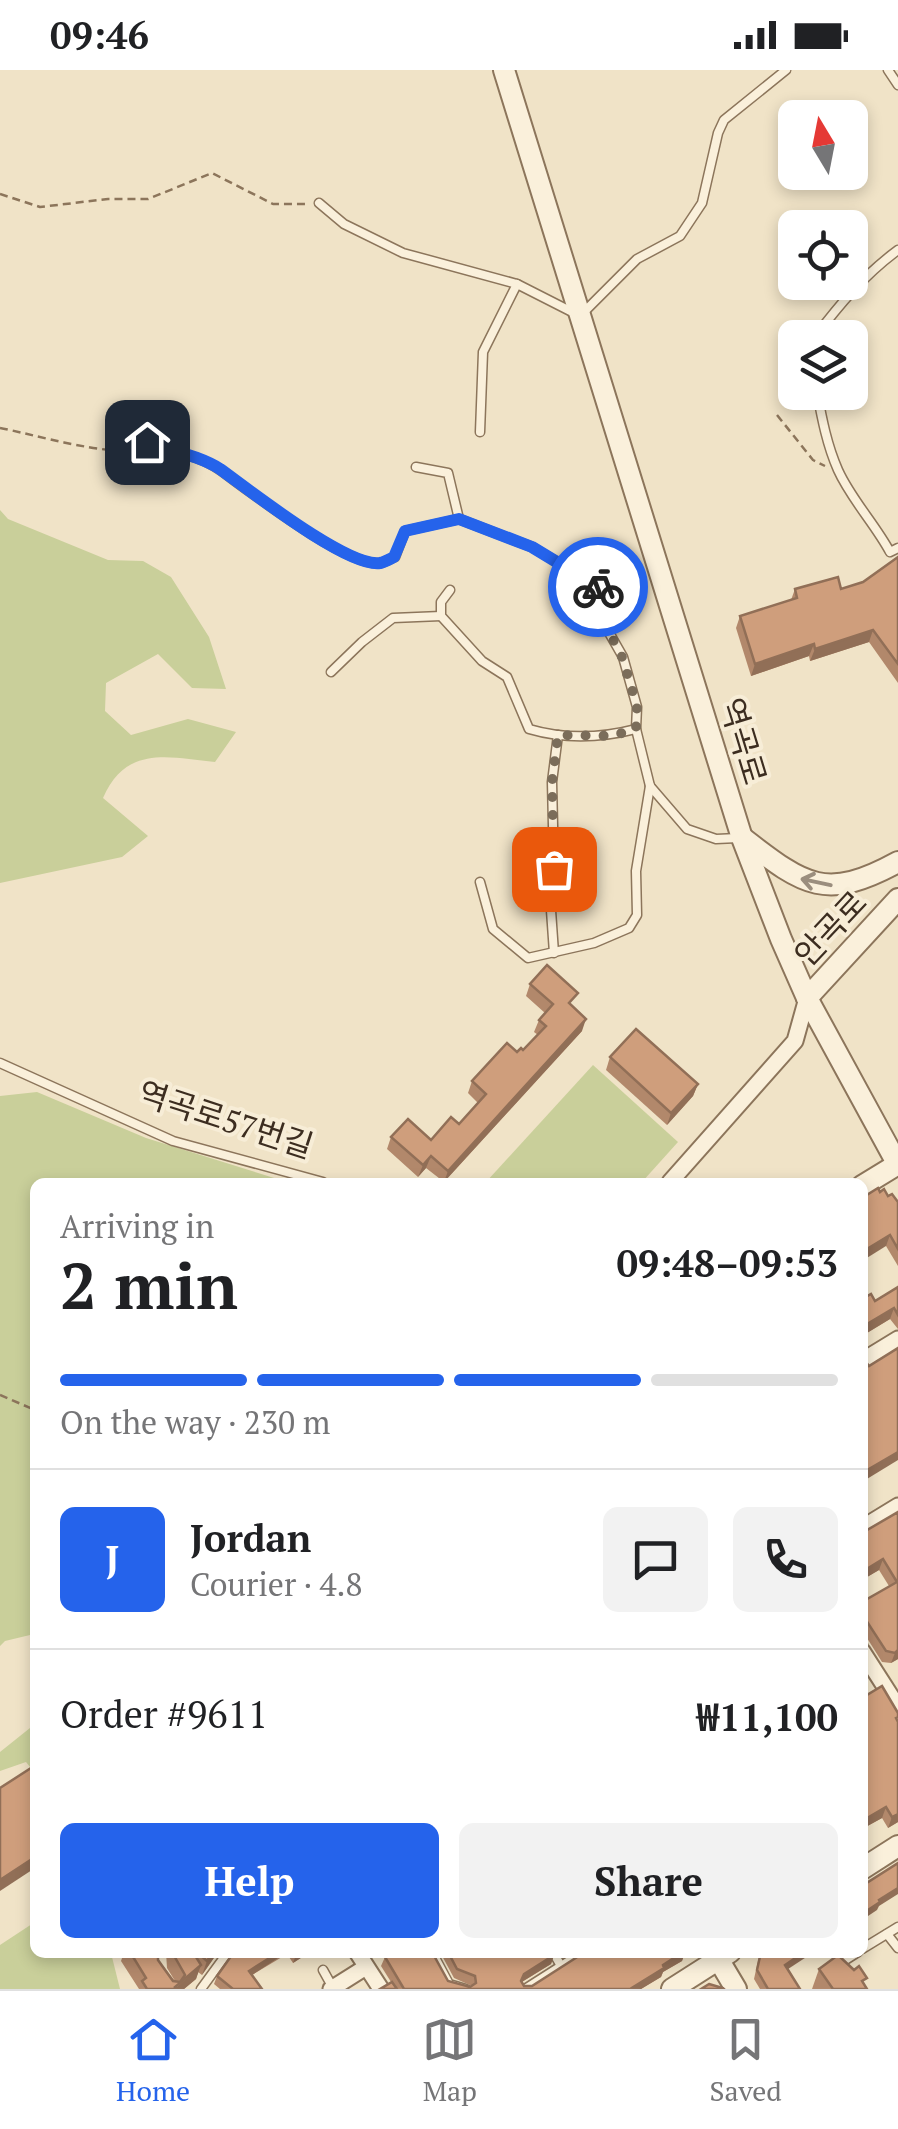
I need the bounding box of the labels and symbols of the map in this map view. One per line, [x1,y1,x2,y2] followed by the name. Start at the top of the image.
[778,100,868,190] north arrow
[105,400,190,485] pin
[548,537,648,637] courier
[711,693,777,789] street label: 역곡로
[512,827,597,912] pin
[801,871,833,890] one-way arrow
[785,881,875,975] street label: 안곡로
[133,1071,319,1167] street label: 역곡로57번길

